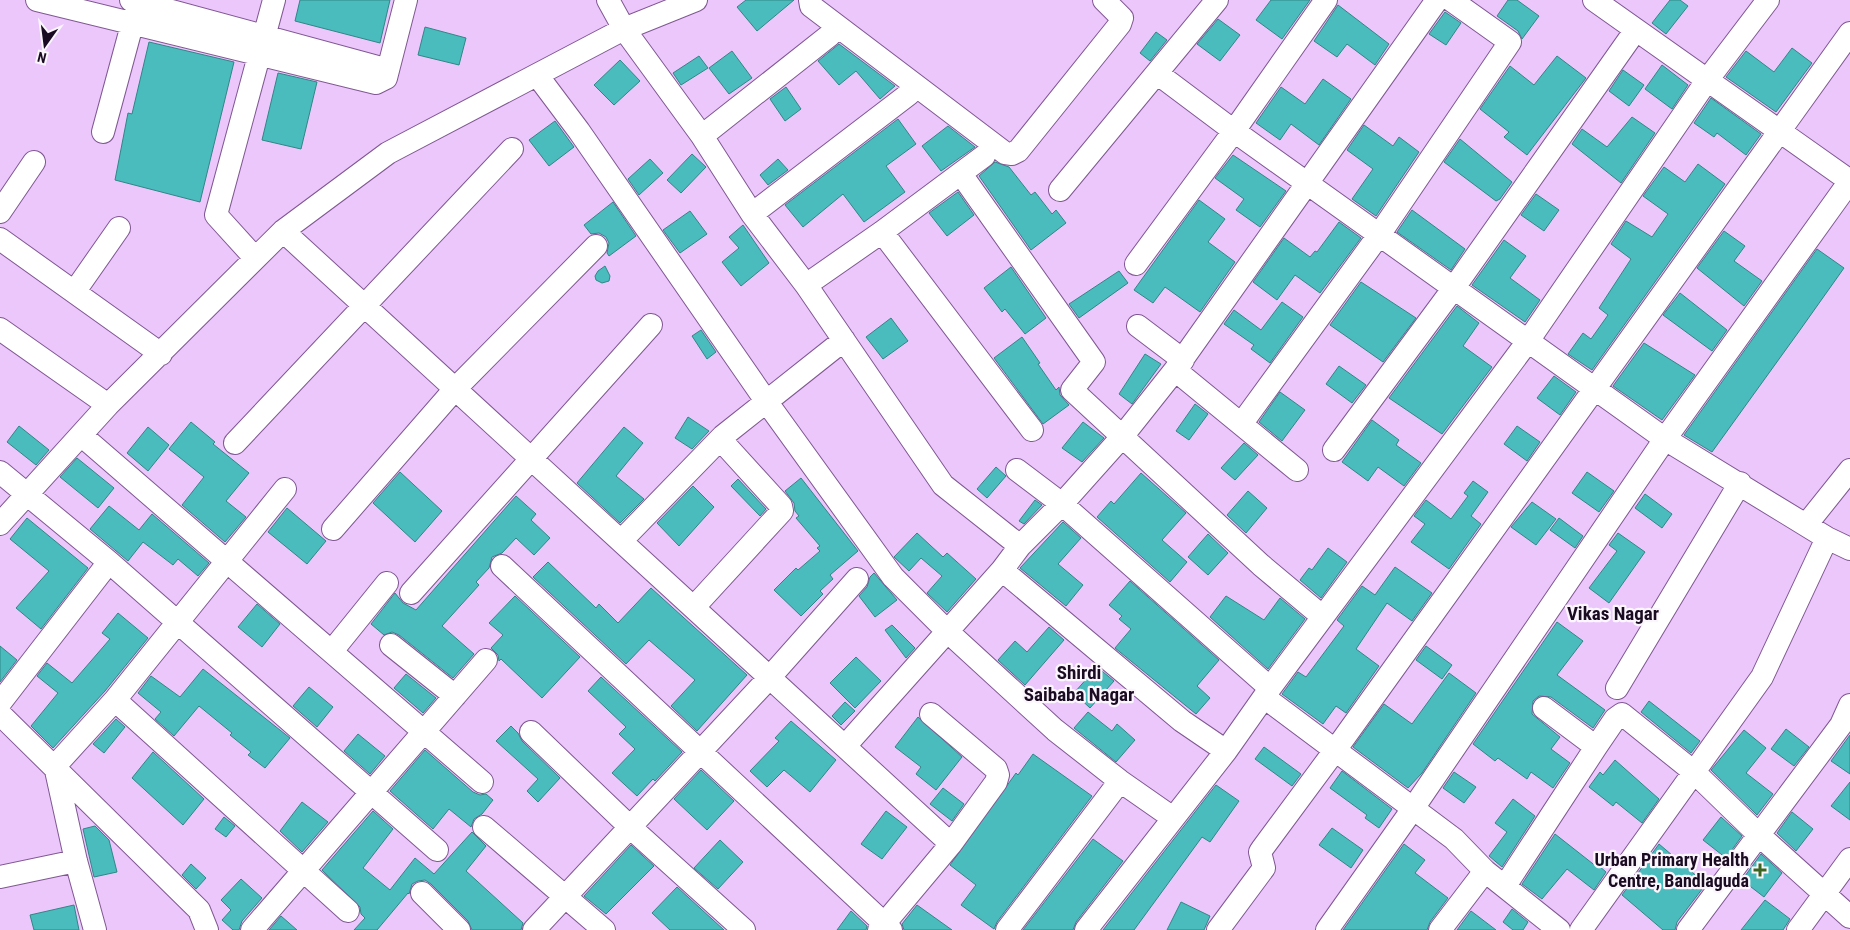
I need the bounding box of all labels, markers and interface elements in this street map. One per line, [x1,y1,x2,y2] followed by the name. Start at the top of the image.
[20,20,70,70] north arrow
[36,49,48,66] text: N
[1567,602,1659,625] district label: Vikas Nagar
[1024,661,1134,706] district label: Shirdi Saibaba Nagar
[1594,849,1749,891] place label: Urban Primary Health Centre, Bandlaguda
[1753,863,1767,877] marker: Urban Primary Health Centre, Bandlaguda

